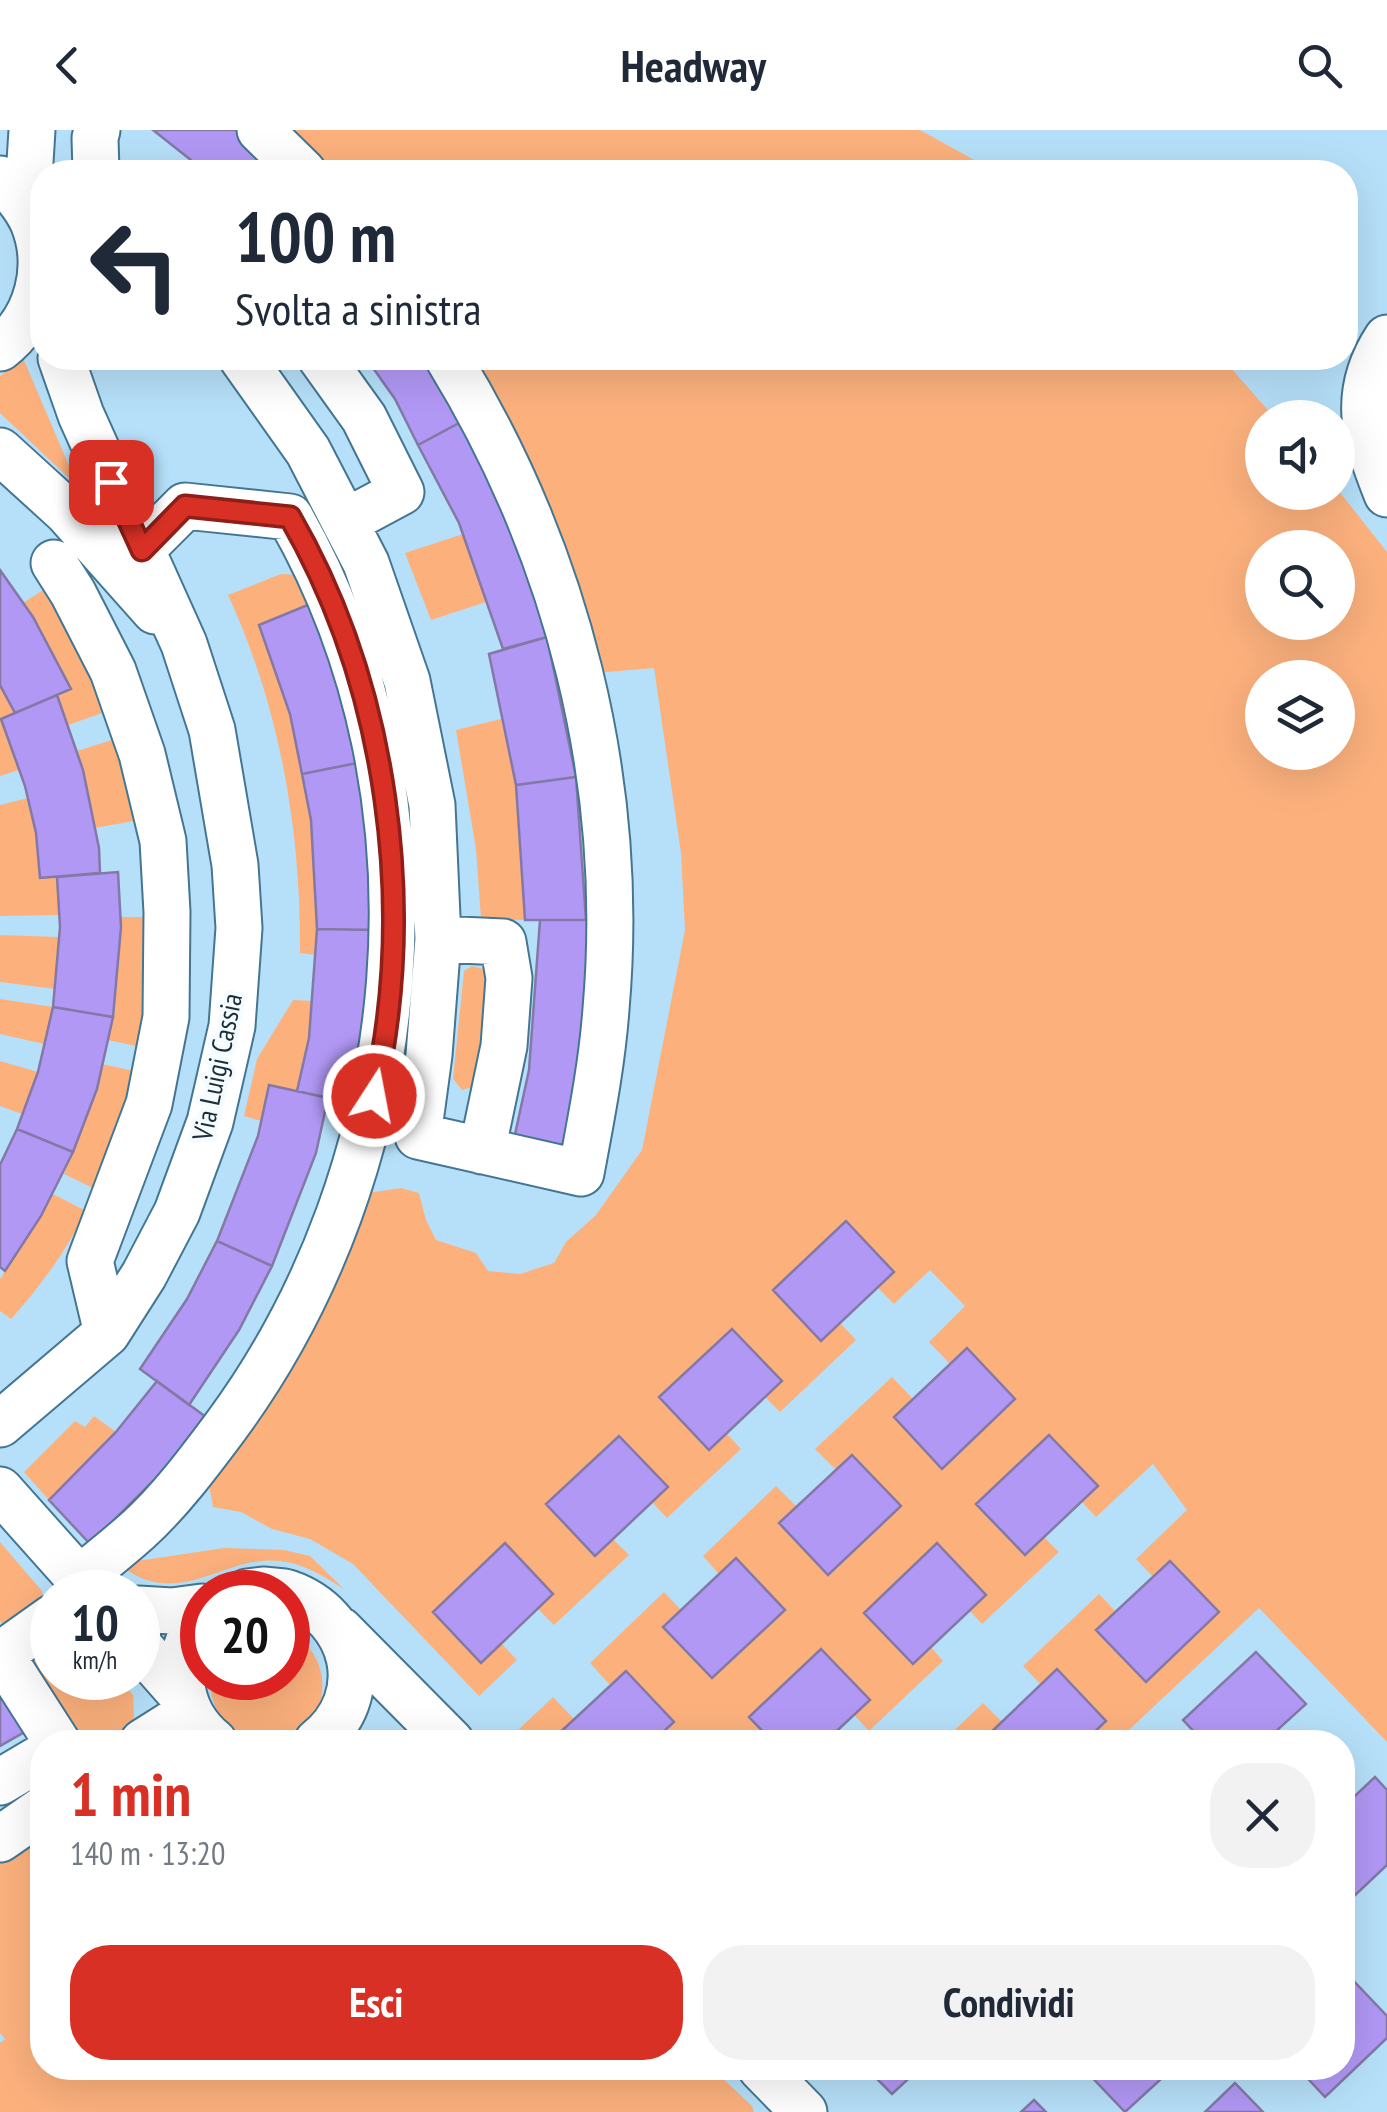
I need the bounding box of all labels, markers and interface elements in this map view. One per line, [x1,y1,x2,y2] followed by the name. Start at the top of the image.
[621,36,766,94] text: Headway
[40,38,95,93] icon: back
[1292,38,1347,93] icon: search
[235,191,396,281] text: 100 m
[70,200,200,330] icon: left
[235,279,482,337] text: Svolta a sinistra
[1245,400,1355,770] map controls
[1245,400,1355,510] button: sound
[69,440,154,525] pin
[84,455,139,510] icon: arrive
[1245,530,1355,640] button: search
[1245,660,1355,770] button: layers
[183,990,250,1145] street label: Via Luigi Cassia
[322,1044,426,1148] position arrow
[180,1570,310,1700] speed limit sign: 20
[71,1590,119,1655] text: 10
[73,1644,117,1676] text: km/h
[70,1755,191,1833] text: 1 min
[1210,1763,1315,1868] button: close
[70,1832,225,1874] text: 140 m · 13:20
[70,1945,683,2060] button: Esci
[703,1945,1315,2060] button: Condividi

